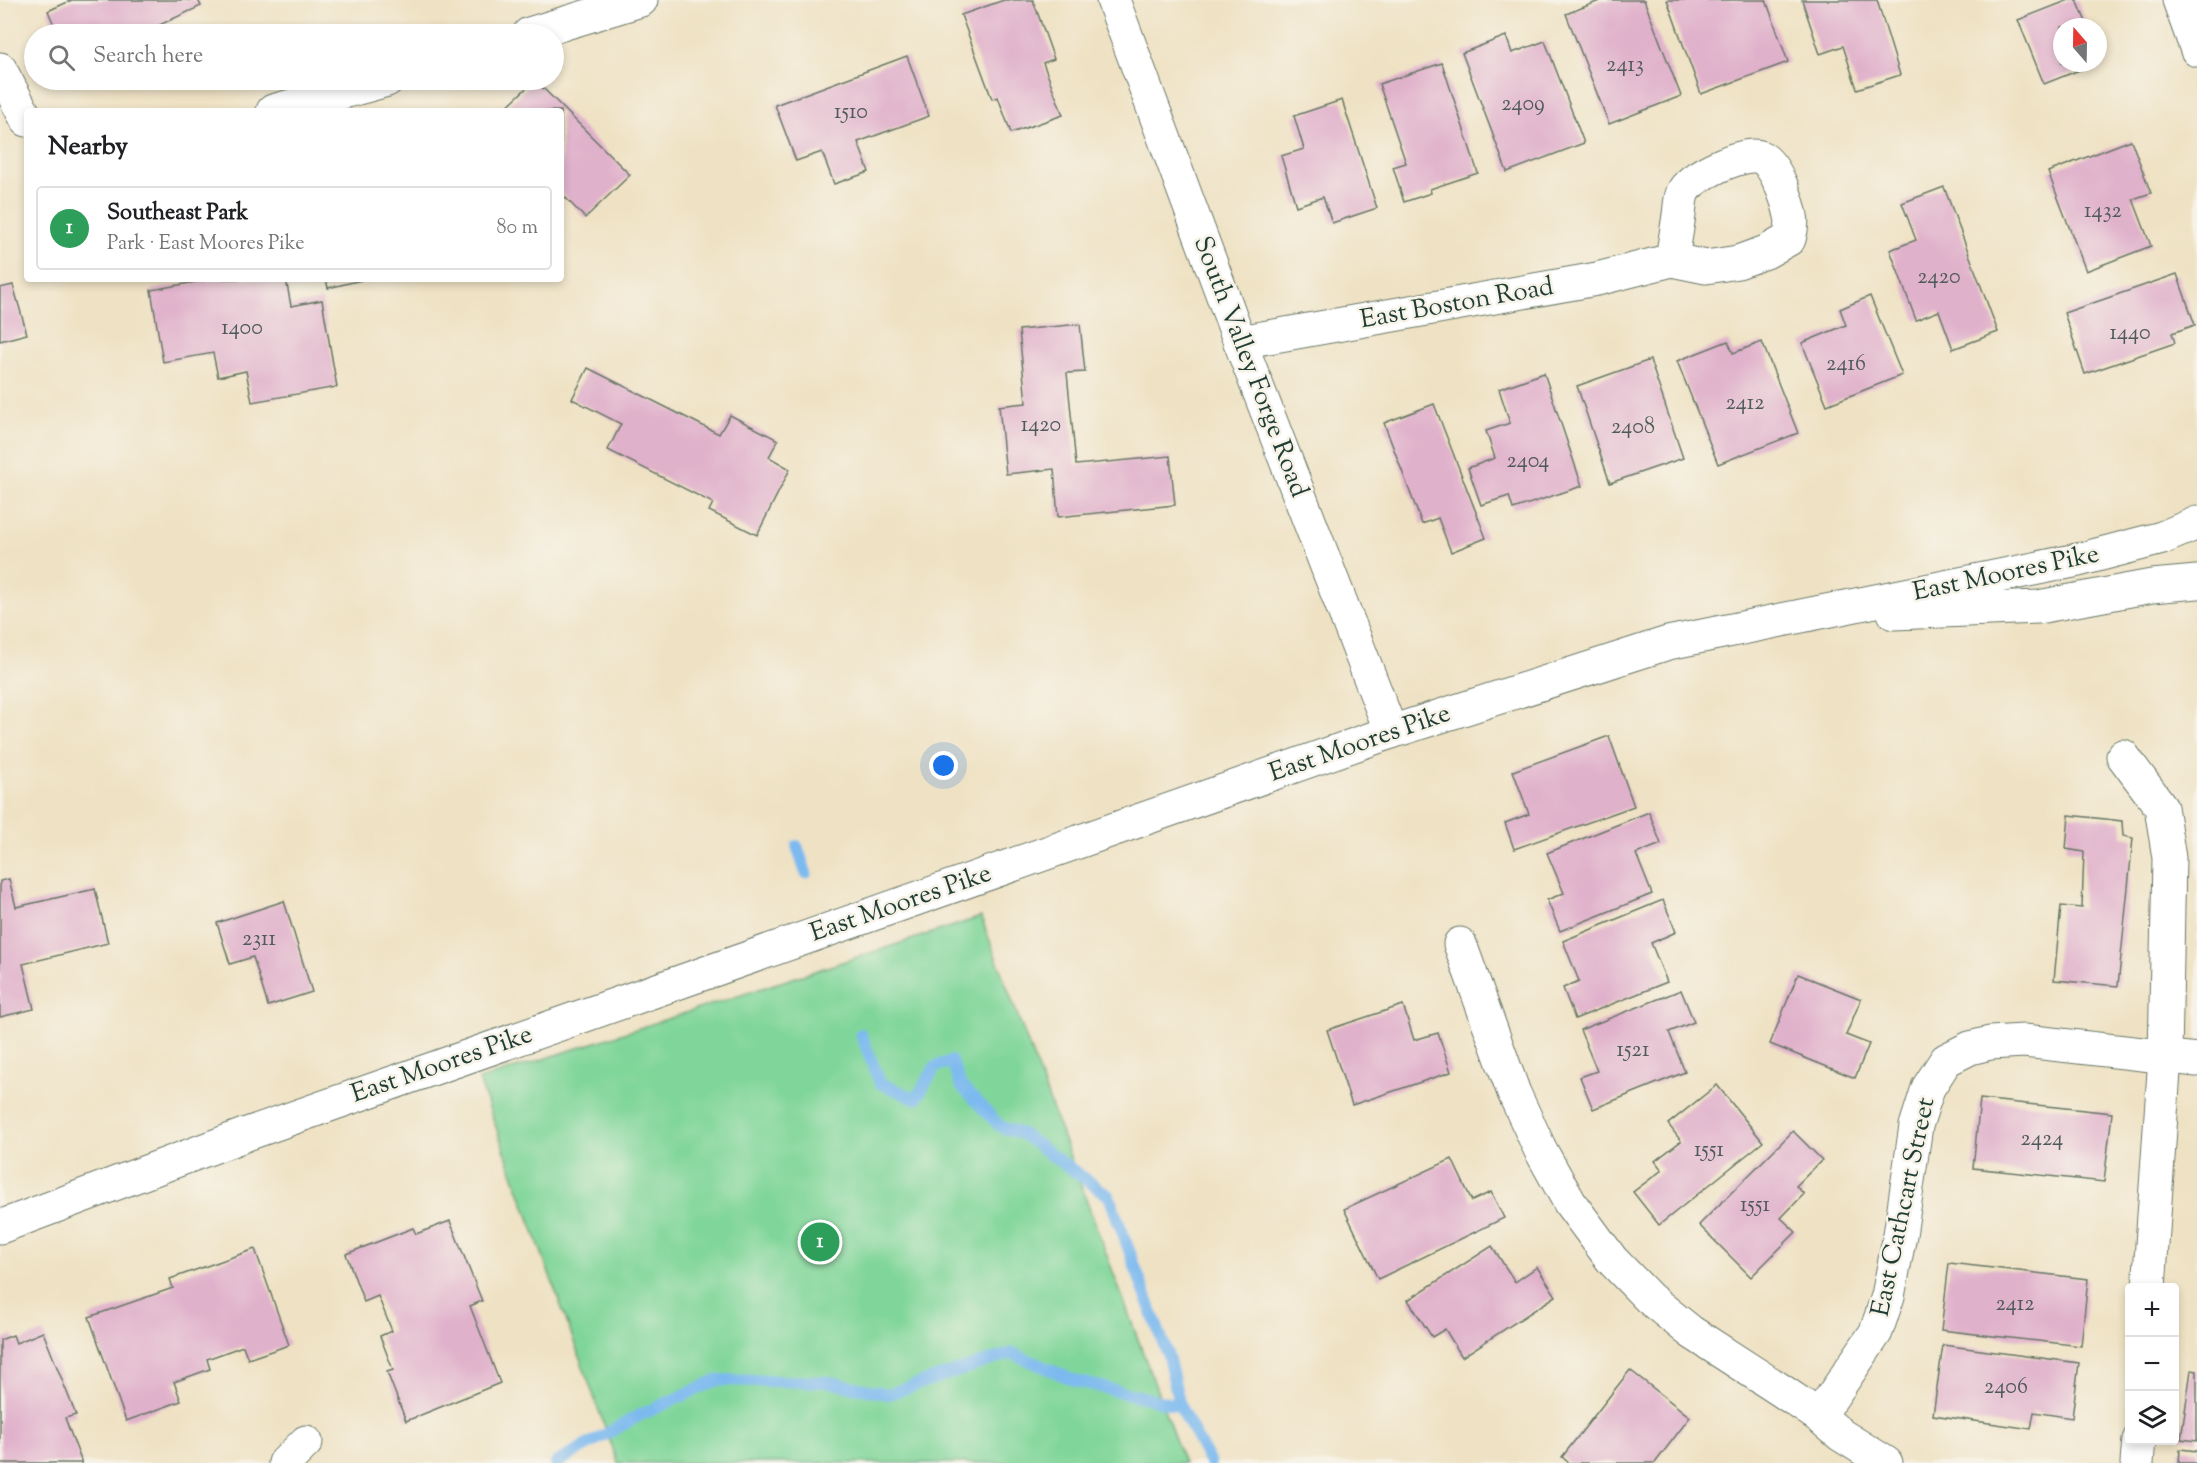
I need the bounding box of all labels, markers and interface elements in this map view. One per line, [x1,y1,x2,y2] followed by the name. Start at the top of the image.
[2053,18,2107,72] north arrow
[24,24,564,90] search box
[45,41,78,74] icon: search
[93,41,203,73] text: Search here
[1606,50,1644,82] house number: 2413
[1501,89,1545,121] house number: 2409
[834,97,868,129] house number: 1510
[48,129,128,166] text: Nearby
[2084,196,2122,228] house number: 1432
[107,198,248,230] text: Southeast Park
[66,214,73,243] text: 1
[497,214,538,243] text: 80 m
[107,230,304,259] text: Park · East Moores Pike
[1183,231,1317,503] street label: South Valley Forge Road
[1917,262,1961,294] house number: 2420
[1357,269,1557,339] street label: East Boston Road
[221,313,263,345] house number: 1400
[2109,318,2151,350] house number: 1440
[1826,349,1866,381] house number: 2416
[1725,388,1765,420] house number: 2412
[1021,410,1061,442] house number: 1420
[1611,412,1655,444] house number: 2408
[1507,446,1549,478] house number: 2404
[1910,536,2102,612] street label: East Moores Pike
[1264,696,1456,792] street label: East Moores Pike
[929,751,958,780] your location
[805,856,997,952] street label: East Moores Pike
[242,924,277,956] house number: 2311
[346,1017,538,1113] street label: East Moores Pike
[1617,1035,1650,1067] house number: 1521
[1863,1094,1945,1320] street label: East Cathcart Street
[2021,1124,2063,1156] house number: 2424
[1694,1135,1725,1167] house number: 1551
[1740,1190,1771,1222] house number: 1551
[800,1220,840,1264] pin: 1
[2125,1283,2179,1445] map controls
[2125,1283,2179,1337] button: +
[1995,1289,2035,1321] house number: 2412
[2125,1337,2179,1391] button: −
[1984,1372,2028,1404] house number: 2406
[2125,1391,2179,1445] button: layers

